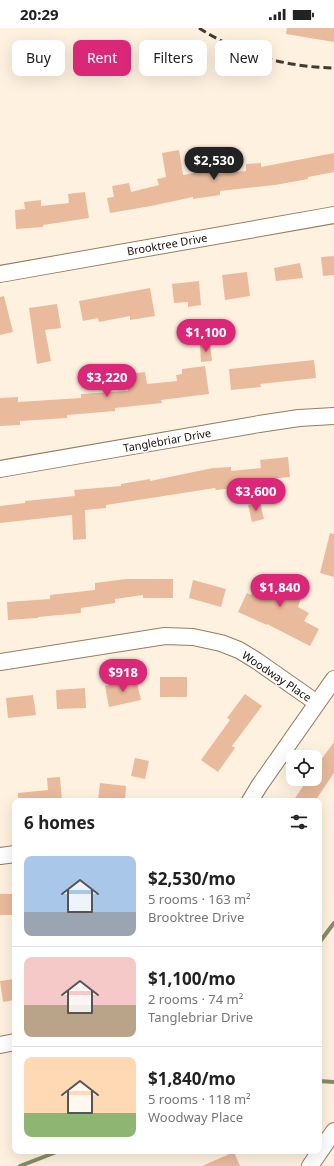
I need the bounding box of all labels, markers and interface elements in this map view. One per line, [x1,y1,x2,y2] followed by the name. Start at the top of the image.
[20,4,59,24] text: 20:29
[12,40,65,76] chip: Buy
[73,40,131,76] chip: Rent
[139,40,207,76] chip: Filters
[215,40,272,76] chip: New
[181,147,247,181] pin: $2,530
[194,151,234,169] text: $2,530
[126,230,208,258] street label: Brooktree Drive
[173,319,239,353] pin: $1,100
[186,323,226,341] text: $1,100
[74,364,140,398] pin: $3,220
[87,368,127,386] text: $3,220
[122,425,212,455] street label: Tanglebriar Drive
[223,478,289,512] pin: $3,600
[236,482,276,500] text: $3,600
[247,574,313,608] pin: $1,840
[260,578,300,596] text: $1,840
[239,647,315,705] street label: Woodway Place
[99,659,147,693] pin: $918
[108,663,138,681] text: $918
[286,750,322,786] map controls
[286,750,322,786] button: locate
[24,811,95,834] text: 6 homes
[288,811,310,833] icon: filters
[148,867,236,890] text: $2,530/mo
[56,872,104,920] icon: home
[148,890,251,908] text: 5 rooms · 163 m²
[148,908,244,926] text: Brooktree Drive
[148,967,236,990] text: $1,100/mo
[56,973,104,1021] icon: home
[148,990,243,1008] text: 2 rooms · 74 m²
[148,1008,253,1026] text: Tanglebriar Drive
[148,1067,236,1090] text: $1,840/mo
[56,1073,104,1121] icon: home
[148,1090,251,1108] text: 5 rooms · 118 m²
[148,1108,243,1126] text: Woodway Place

